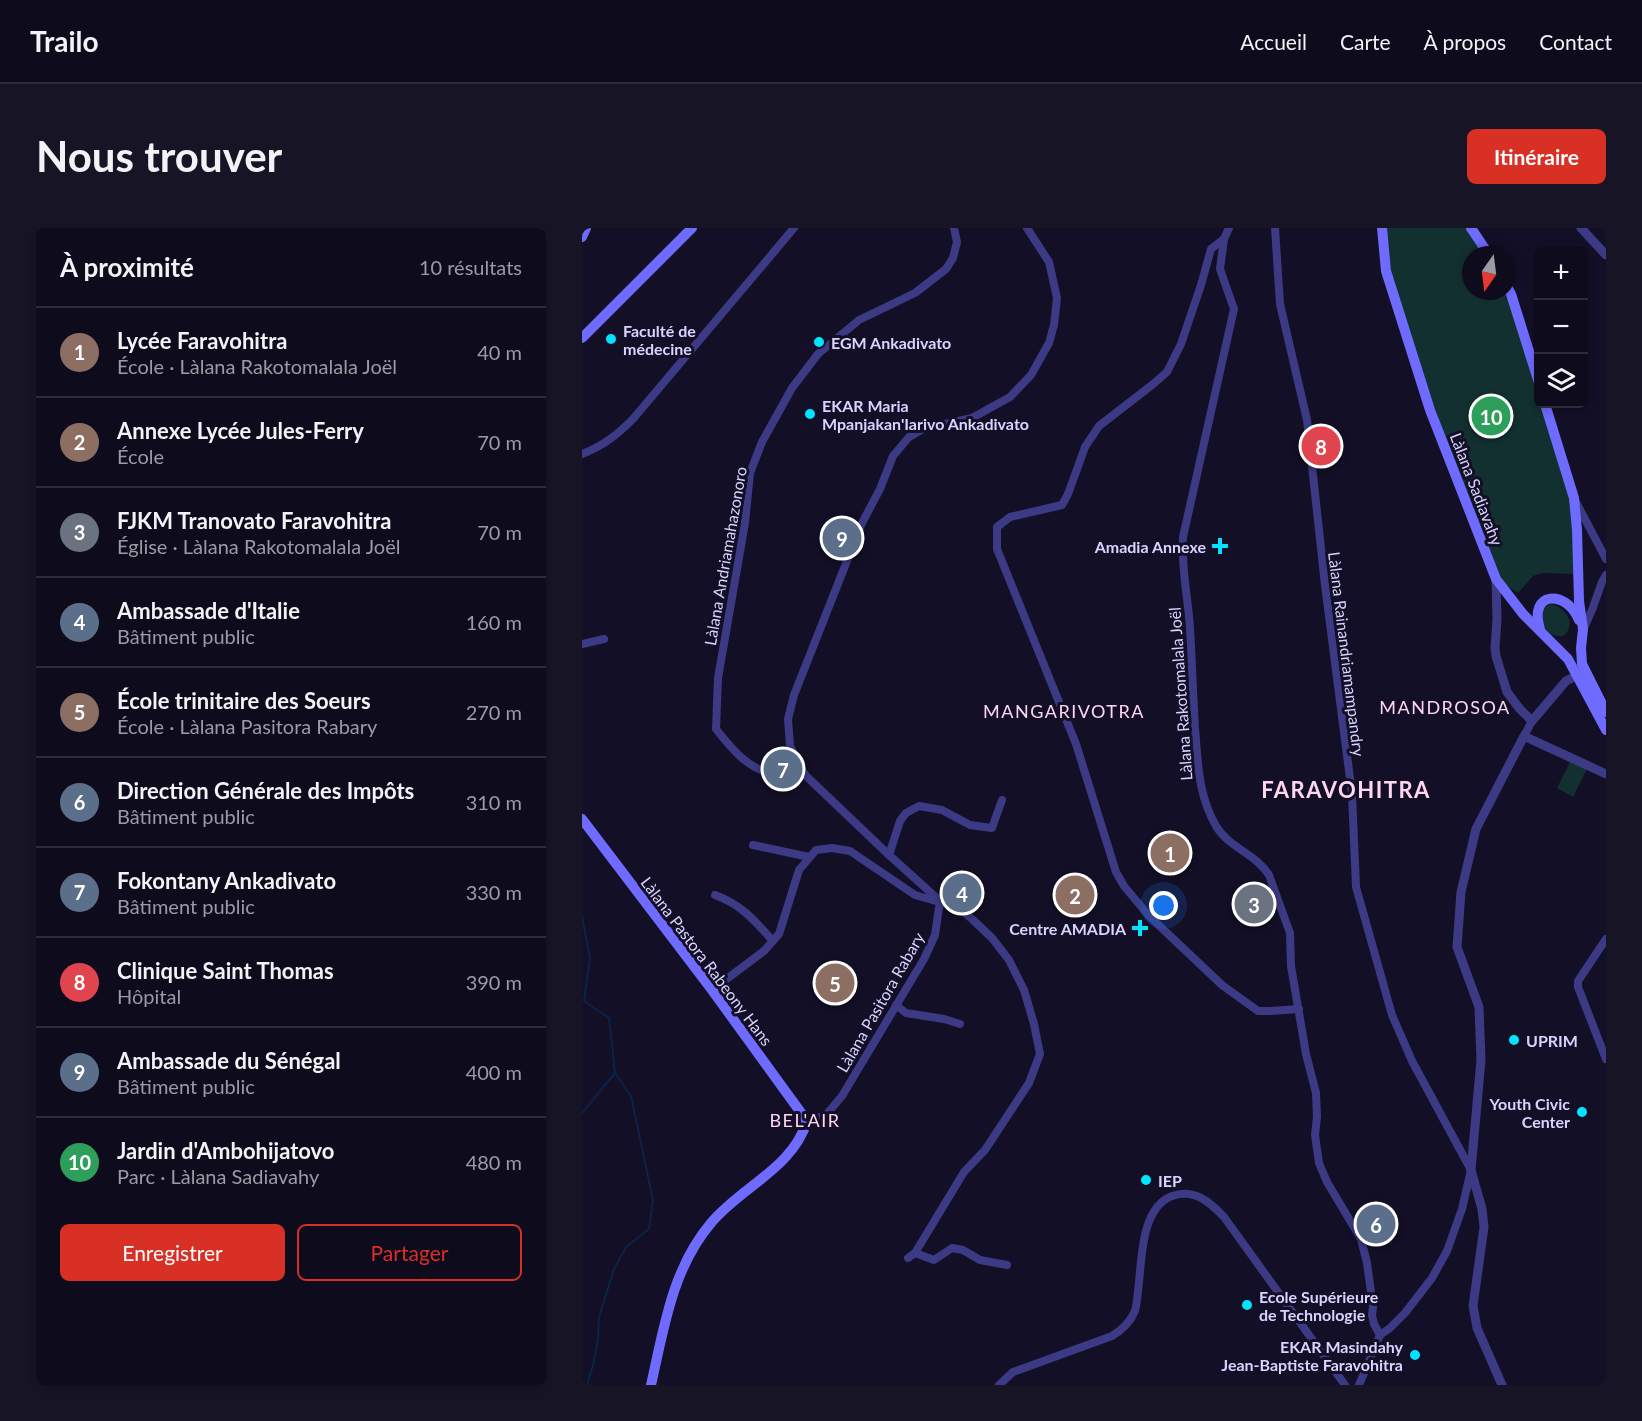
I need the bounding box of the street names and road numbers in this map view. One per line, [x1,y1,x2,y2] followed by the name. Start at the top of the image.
[1447,430,1507,549] street label: Làlana Sadiavahy
[700,465,750,647] street label: Làlana Andriamahazonoro
[1325,551,1369,758] street label: Làlana Rainandriamampandry
[1164,607,1196,781] street label: Làlana Rakotomalala Joël
[637,873,777,1049] street label: Làlana Pastora Rabeony Hans
[832,928,928,1075] street label: Làlana Pasitora Rabary

